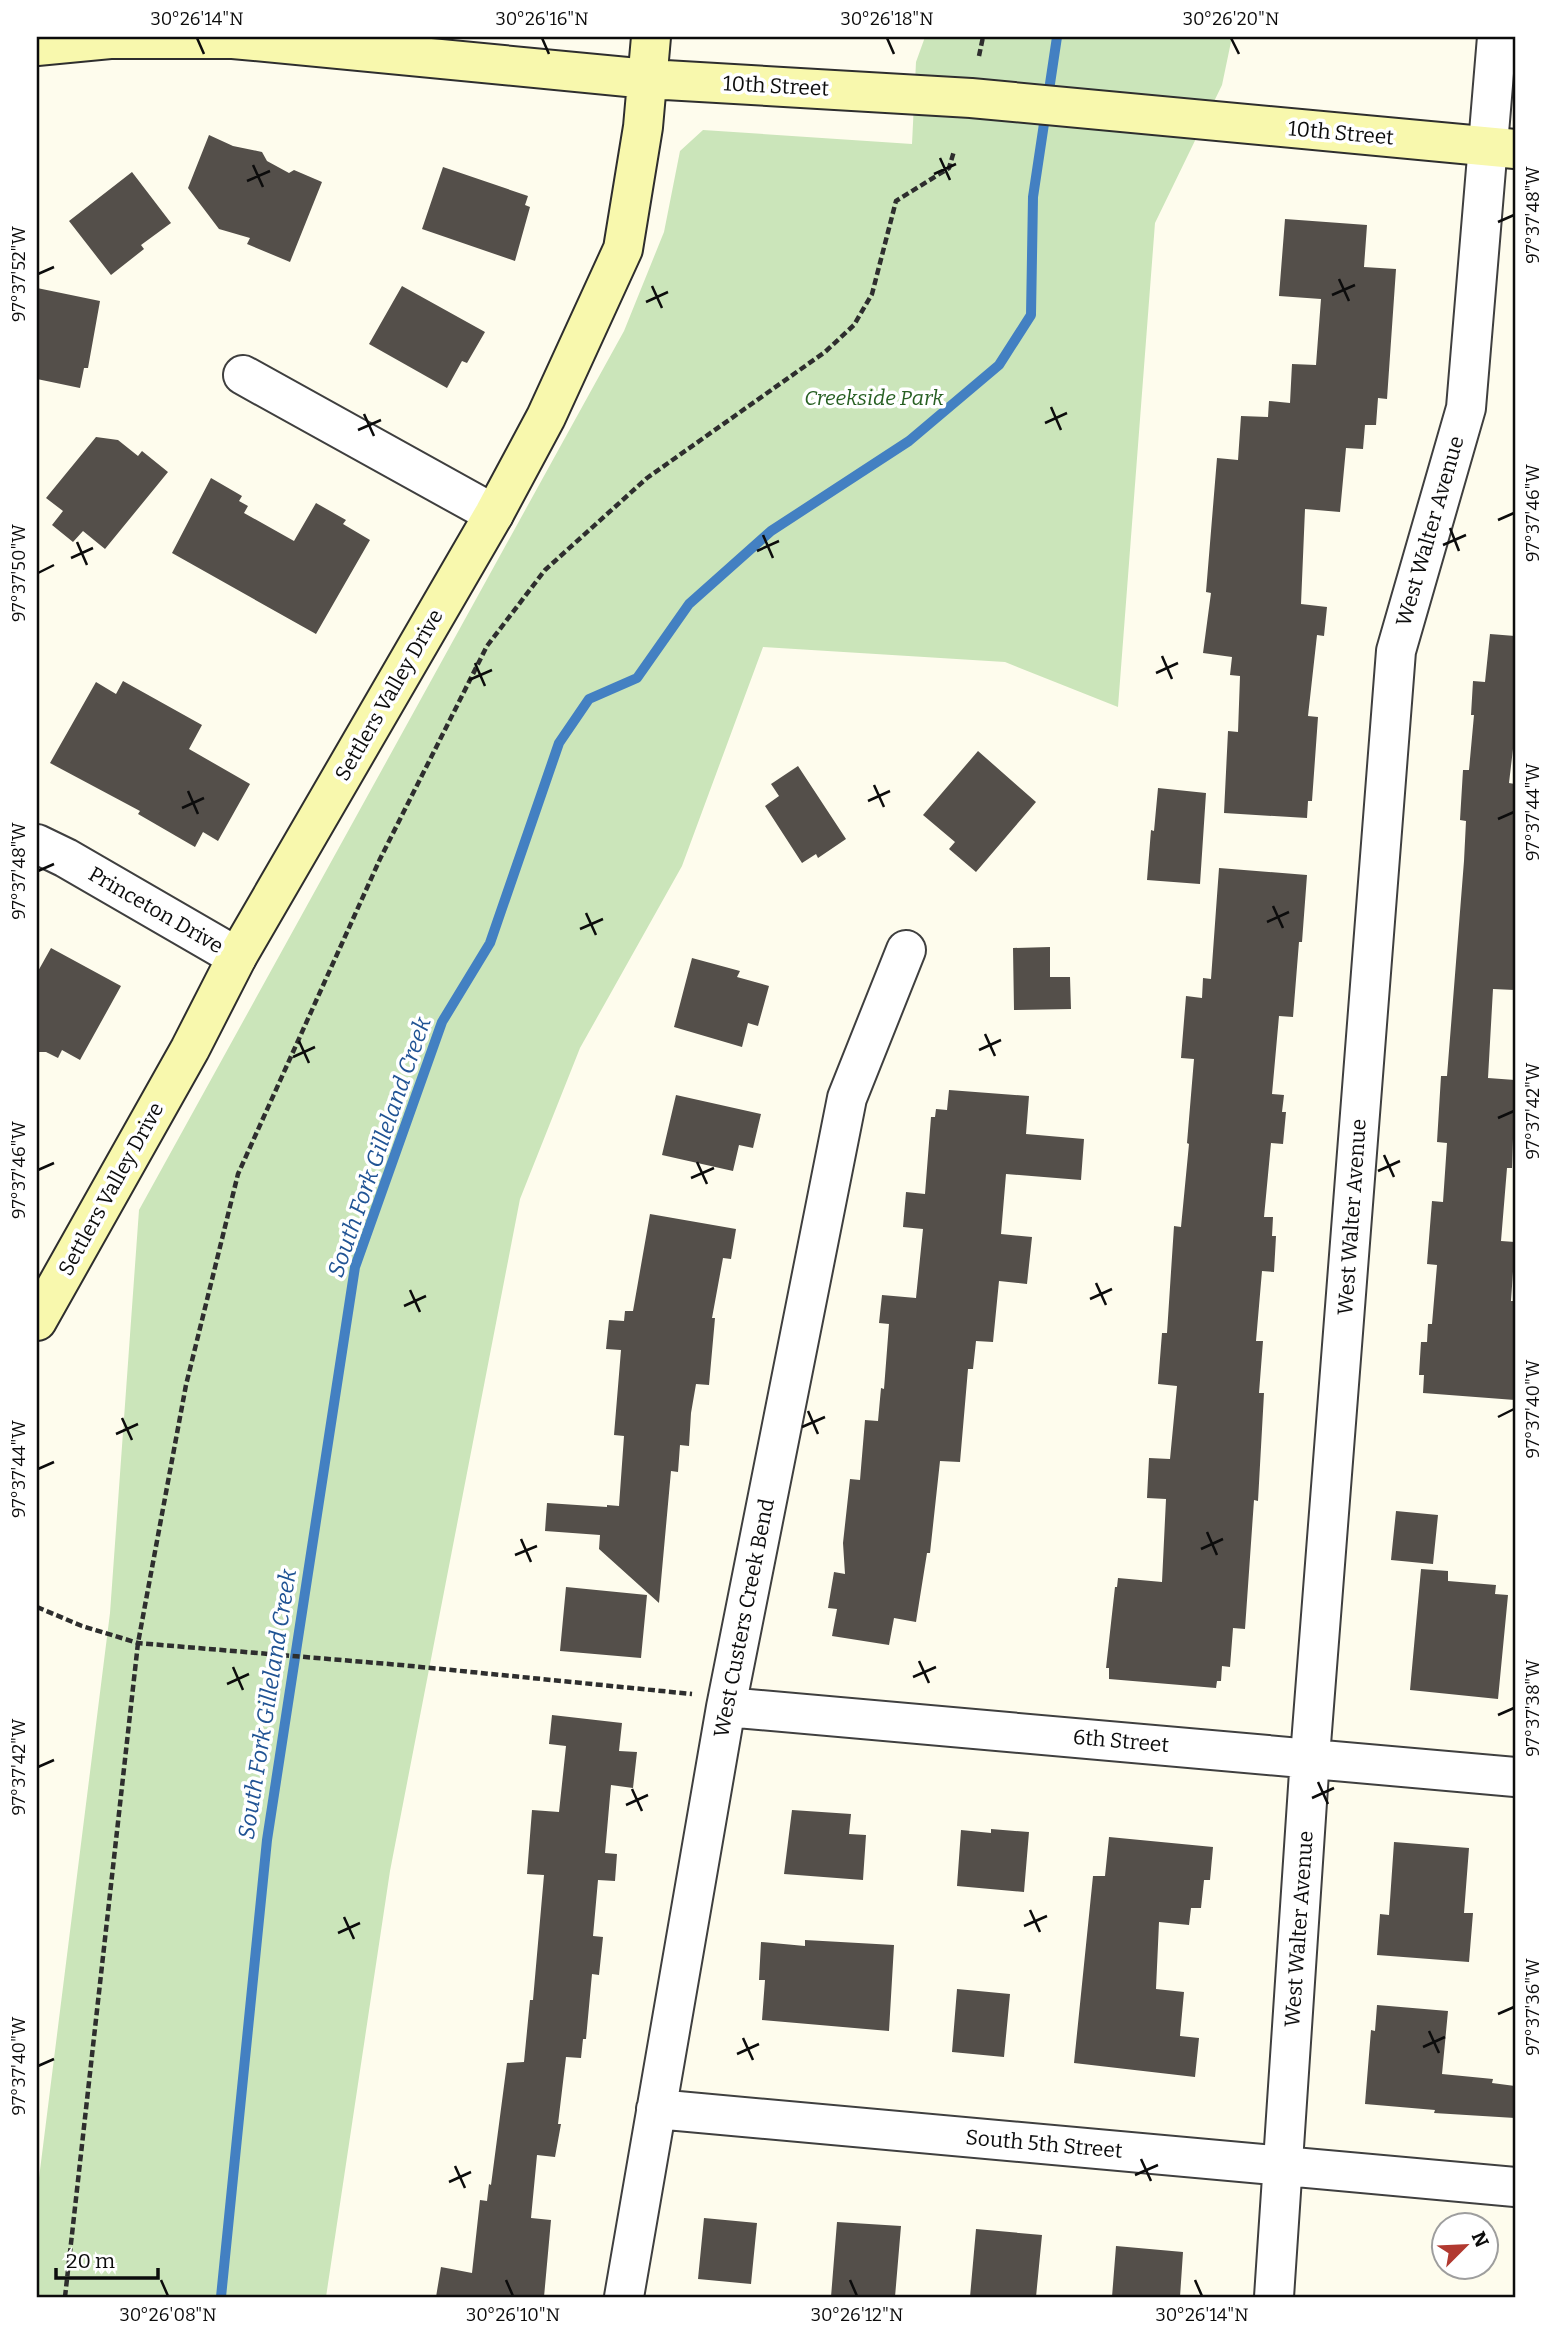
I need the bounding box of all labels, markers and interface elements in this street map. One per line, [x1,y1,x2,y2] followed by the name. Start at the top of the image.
[150,8,244,30] text: 30°26'14"N
[495,8,589,30] text: 30°26'16"N
[841,8,933,30] text: 30°26'18"N
[1183,8,1279,30] text: 30°26'20"N
[722,70,830,102] street label: 10th Street
[1287,115,1395,151] street label: 10th Street
[1522,166,1544,264] text: 97°37'48"W
[8,226,30,322] text: 97°37'52"W
[804,385,944,411] park label: Creekside Park
[1390,433,1470,629] street label: West Walter Avenue
[1522,464,1544,562] text: 97°37'46"W
[8,524,30,622] text: 97°37'50"W
[329,604,449,786] street label: Settlers Valley Drive
[1522,763,1544,861] text: 97°37'44"W
[8,822,30,920] text: 97°37'48"W
[84,861,228,959] street label: Princeton Drive
[321,1013,437,1281] water label: South Fork Gilleland Creek
[1522,1062,1544,1160] text: 97°37'42"W
[53,1098,169,1280] street label: Settlers Valley Drive
[1332,1118,1372,1316] street label: West Walter Avenue
[8,1121,30,1219] text: 97°37'46"W
[1522,1359,1544,1458] text: 97°37'40"W
[8,1420,30,1518] text: 97°37'44"W
[708,1496,780,1740] street label: West Custers Creek Bend
[232,1566,302,1841] water label: South Fork Gilleland Creek
[1522,1659,1544,1757] text: 97°37'38"W
[8,1718,30,1816] text: 97°37'42"W
[1072,1724,1170,1758] street label: 6th Street
[1279,1830,1319,2028] street label: West Walter Avenue
[1522,1958,1544,2056] text: 97°37'36"W
[8,2016,30,2115] text: 97°37'40"W
[965,2124,1124,2164] street label: South 5th Street
[1430,2212,1500,2282] north arrow
[1467,2228,1494,2251] text: N
[56,2236,158,2280] scale bar
[66,2248,115,2274] text: 20 m
[119,2304,217,2326] text: 30°26'08"N
[466,2304,560,2326] text: 30°26'10"N
[811,2304,903,2326] text: 30°26'12"N
[1155,2304,1249,2326] text: 30°26'14"N

